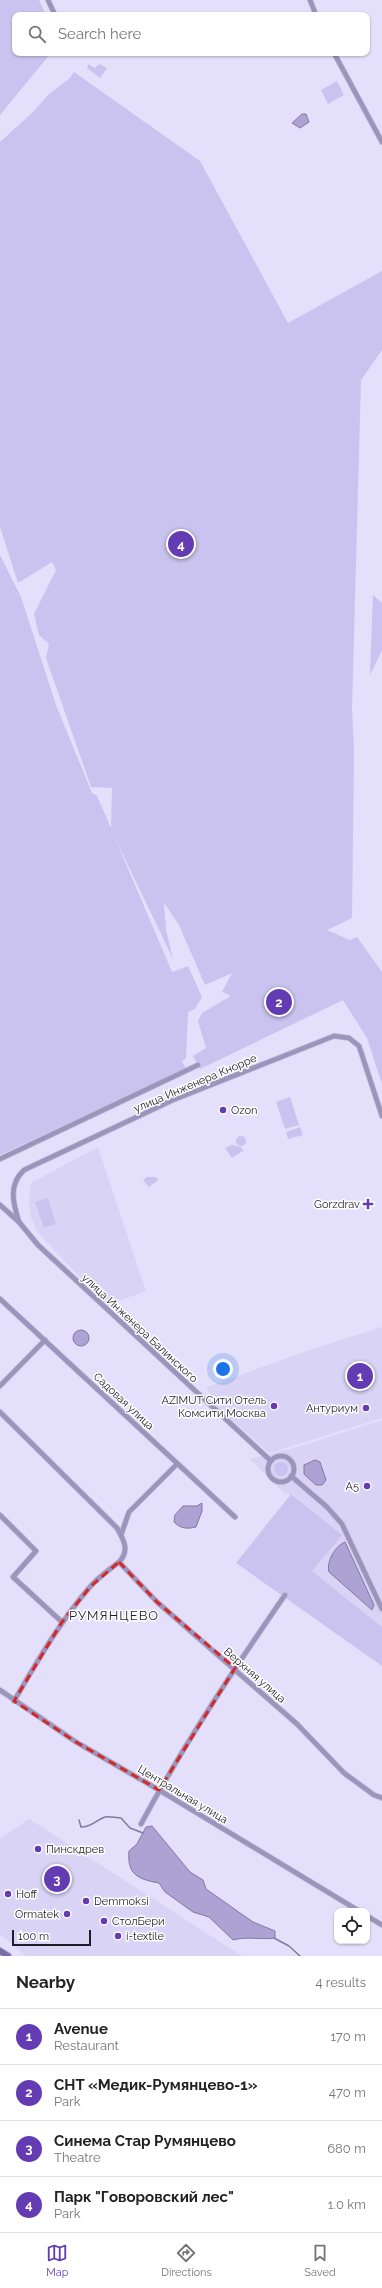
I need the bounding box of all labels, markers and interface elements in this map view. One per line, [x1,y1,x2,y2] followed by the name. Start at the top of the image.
[12,12,370,56] search box
[26,23,48,45] icon: search
[58,25,141,43] text: Search here
[168,529,194,559] pin: 4
[266,987,292,1017] pin: 2
[132,1051,259,1115] street label: улица Инженера Кнорре
[231,1104,258,1117] place label: Ozon
[218,1105,228,1115] marker: Ozon
[314,1198,360,1211] place label: Gorzdrav
[363,1199,373,1209] marker: Gorzdrav
[79,1271,201,1386] street label: улица Инженера Балинского
[213,1359,233,1379] your location
[347,1361,373,1391] pin: 1
[91,1370,156,1433] street label: Садовая улица
[162,1394,267,1420] place label: AZIMUT Сити Отель Комсити Москва
[269,1401,279,1411] marker: AZIMUT Сити Отель Комсити Москва
[306,1402,358,1415] place label: Антуриум
[361,1403,371,1413] marker: Антуриум
[346,1480,359,1493] place label: А5
[362,1481,372,1491] marker: А5
[69,1608,159,1623] district label: РУМЯНЦЕВО
[221,1645,288,1706] street label: Верхняя улица
[136,1763,230,1826] street label: Центральная улица
[46,1843,104,1856] place label: Пинскдрев
[33,1844,43,1854] marker: Пинскдрев
[44,1864,70,1894] pin: 3
[16,1888,37,1901] place label: Hoff
[3,1889,13,1899] marker: Hoff
[94,1895,149,1908] place label: Demmoksi
[81,1896,91,1906] marker: Demmoksi
[15,1908,59,1921] place label: Ormatek
[334,1908,370,1944] map controls
[334,1908,370,1944] button: locate
[62,1909,72,1919] marker: Ormatek
[112,1915,165,1928] place label: СтолБери
[99,1916,109,1926] marker: СтолБери
[12,1928,91,1947] scale bar
[18,1930,49,1943] text: 100 m
[126,1930,164,1943] place label: i-textile
[113,1931,123,1941] marker: i-textile
[16,1972,75,1992] text: Nearby
[315,1975,366,1990] text: 4 results
[54,2020,108,2038] text: Avenue
[26,2029,32,2044] text: 1
[330,2029,366,2044] text: 170 m
[54,2038,119,2053] text: Restaurant
[54,2076,257,2094] text: СНТ «Медик-Румянцево-1»
[25,2085,33,2100] text: 2
[329,2085,366,2100] text: 470 m
[54,2094,81,2109] text: Park
[54,2132,236,2150] text: Синема Стар Румянцево
[25,2141,33,2156] text: 3
[327,2141,366,2156] text: 680 m
[54,2150,101,2165] text: Theatre
[54,2188,234,2206] text: Парк "Говоровский лес"
[25,2197,33,2212] text: 4
[328,2197,366,2212] text: 1.0 km
[54,2206,81,2221] text: Park
[46,2242,69,2279] tab: Map
[161,2242,212,2279] tab: Directions
[304,2242,336,2279] tab: Saved

